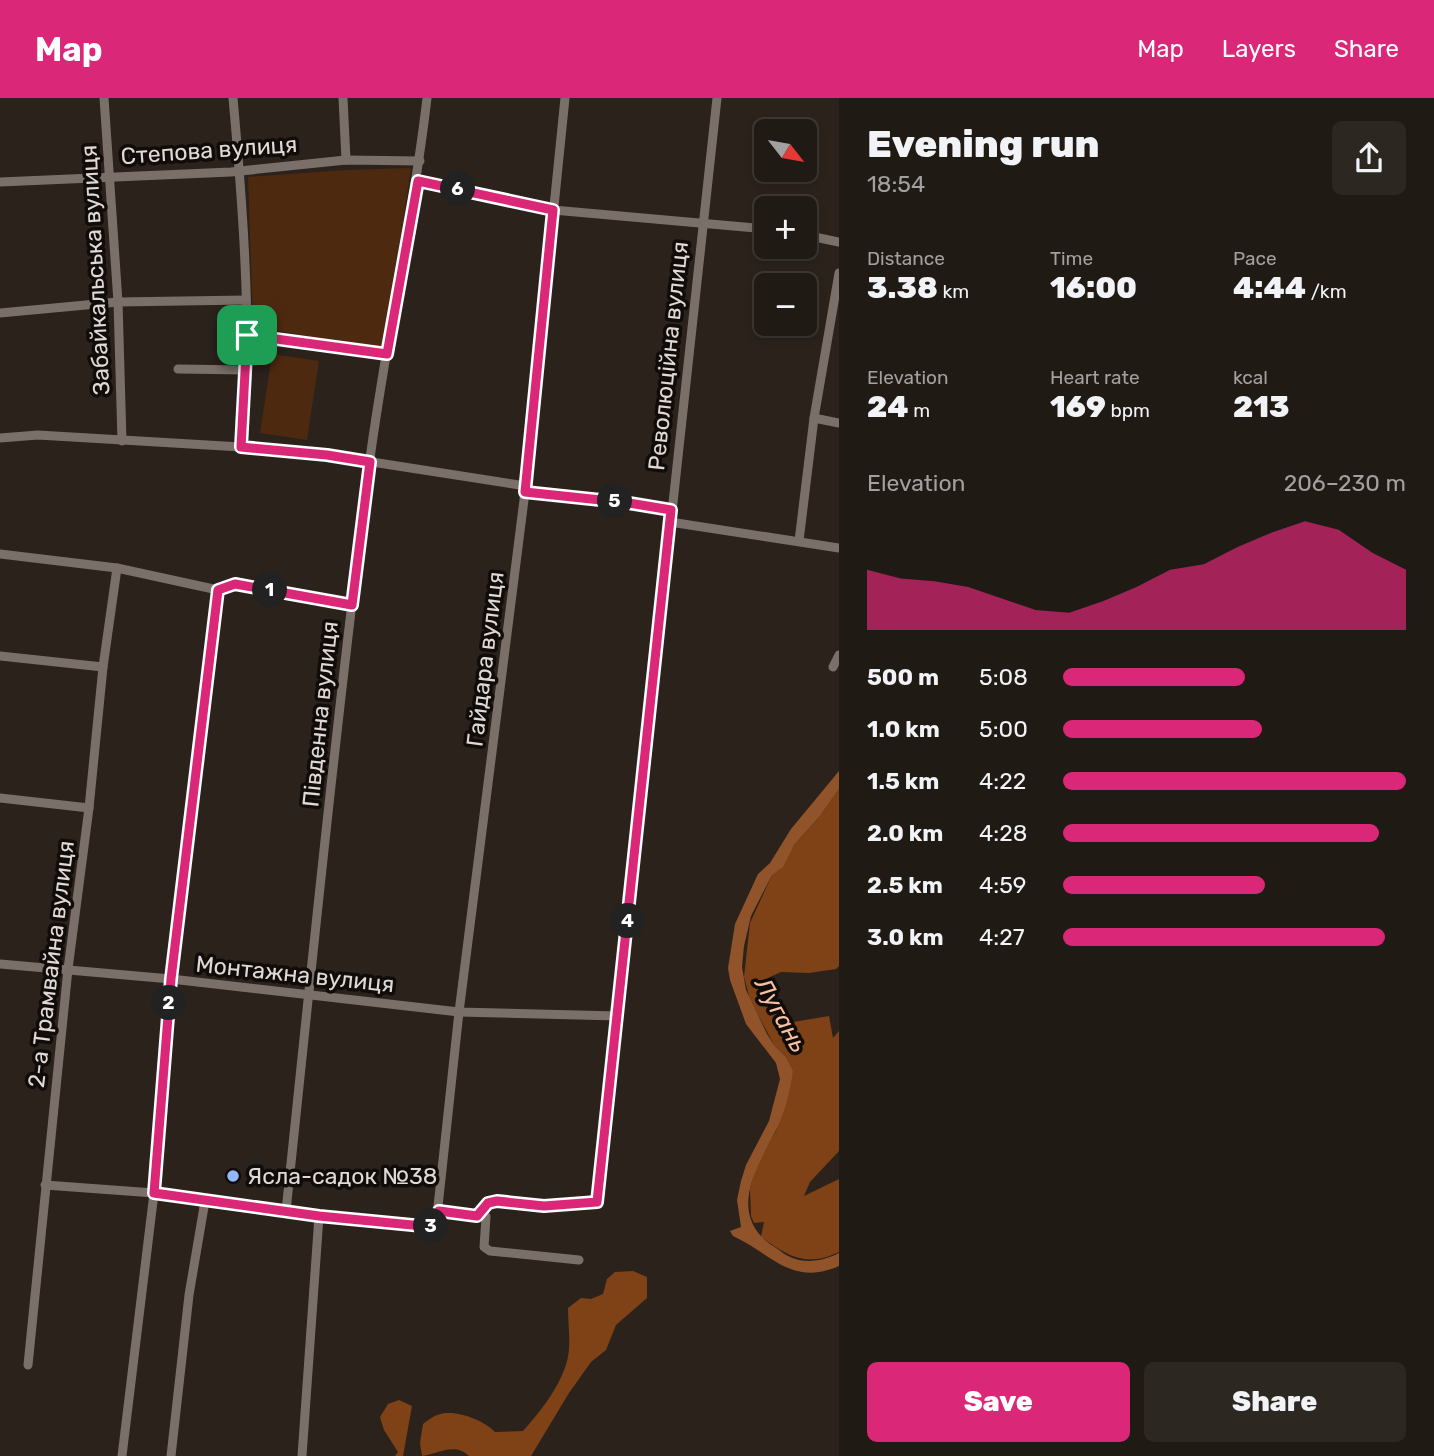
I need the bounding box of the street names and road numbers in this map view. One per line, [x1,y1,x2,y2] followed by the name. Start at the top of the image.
[120,130,298,170] street label: Степова вулиця
[74,144,116,396] street label: Забайкальська вулиця
[642,240,694,472] street label: Революційна вулиця
[460,570,510,748] street label: Гайдара вулиця
[296,620,344,808] street label: Південна вулиця
[22,839,80,1089] street label: 2-а Трамвайна вулиця
[194,950,396,998] street label: Монтажна вулиця

